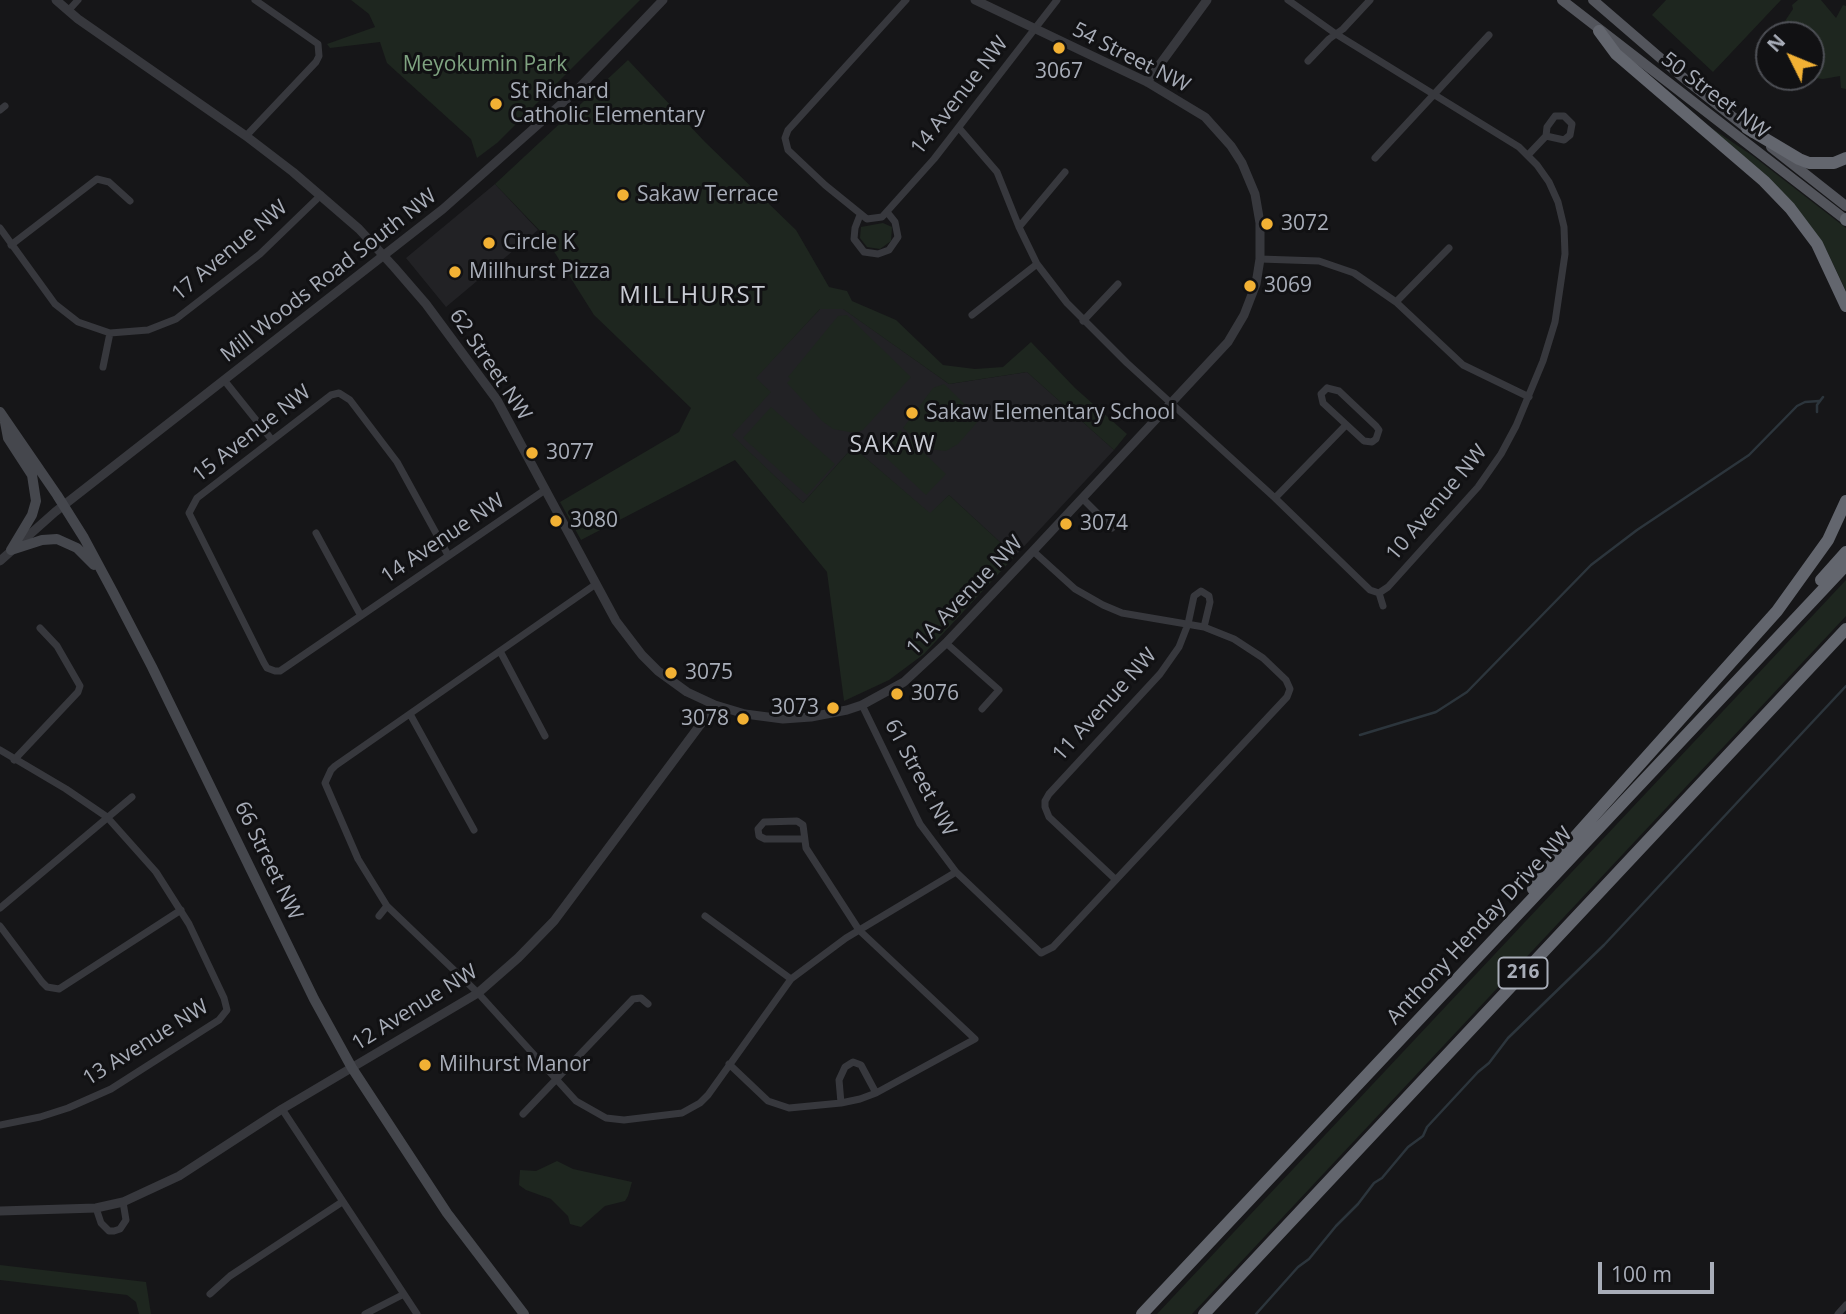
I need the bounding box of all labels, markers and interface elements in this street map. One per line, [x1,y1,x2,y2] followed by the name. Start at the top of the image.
[1068,18,1194,98] street label: 54 Street NW
[1755,21,1825,91] north arrow
[1761,29,1791,58] text: N
[906,32,1014,160] street label: 14 Avenue NW
[1051,40,1067,56] marker: 3067
[1656,47,1774,145] street label: 50 Street NW
[403,52,567,78] park label: Meyokumin Park
[1035,59,1083,85] place label: 3067
[510,79,705,129] place label: St Richard Catholic Elementary
[488,96,504,112] marker: St Richard Catholic Elementary
[637,182,779,208] place label: Sakaw Terrace
[216,184,442,368] street label: Mill Woods Road South NW
[615,187,631,203] marker: Sakaw Terrace
[167,195,293,307] street label: 17 Avenue NW
[1281,211,1329,237] place label: 3072
[1259,216,1275,232] marker: 3072
[503,230,576,256] place label: Circle K
[481,235,497,251] marker: Circle K
[469,259,610,285] place label: Millhurst Pizza
[447,264,463,280] marker: Millhurst Pizza
[1264,273,1312,299] place label: 3069
[1242,278,1258,294] marker: 3069
[620,282,766,310] district label: MILLHURST
[444,305,536,425] street label: 62 Street NW
[188,380,316,488] street label: 15 Avenue NW
[926,400,1175,426] place label: Sakaw Elementary School
[904,405,920,421] marker: Sakaw Elementary School
[850,431,936,459] district label: SAKAW
[546,440,594,466] place label: 3077
[1381,440,1493,566] street label: 10 Avenue NW
[524,445,540,461] marker: 3077
[377,489,509,589] street label: 14 Avenue NW
[570,508,618,534] place label: 3080
[1080,511,1128,537] place label: 3074
[548,513,564,529] marker: 3080
[1058,516,1074,532] marker: 3074
[902,531,1028,661] street label: 11A Avenue NW
[1048,643,1162,767] street label: 11 Avenue NW
[685,660,733,686] place label: 3075
[663,665,679,681] marker: 3075
[911,681,959,707] place label: 3076
[889,686,905,702] marker: 3076
[771,695,819,721] place label: 3073
[825,700,841,716] marker: 3073
[681,706,729,732] place label: 3078
[735,711,751,727] marker: 3078
[879,715,961,841] street label: 61 Street NW
[228,798,308,924] street label: 66 Street NW
[1382,822,1578,1030] street label: Anthony Henday Drive NW
[1498,958,1548,988] road number: 216
[348,959,482,1057] street label: 12 Avenue NW
[79,994,213,1092] street label: 13 Avenue NW
[439,1052,590,1078] place label: Milhurst Manor
[417,1057,433,1073] marker: Milhurst Manor
[1601,1248,1716,1292] scale bar
[1611,1260,1672,1288] text: 100 m

